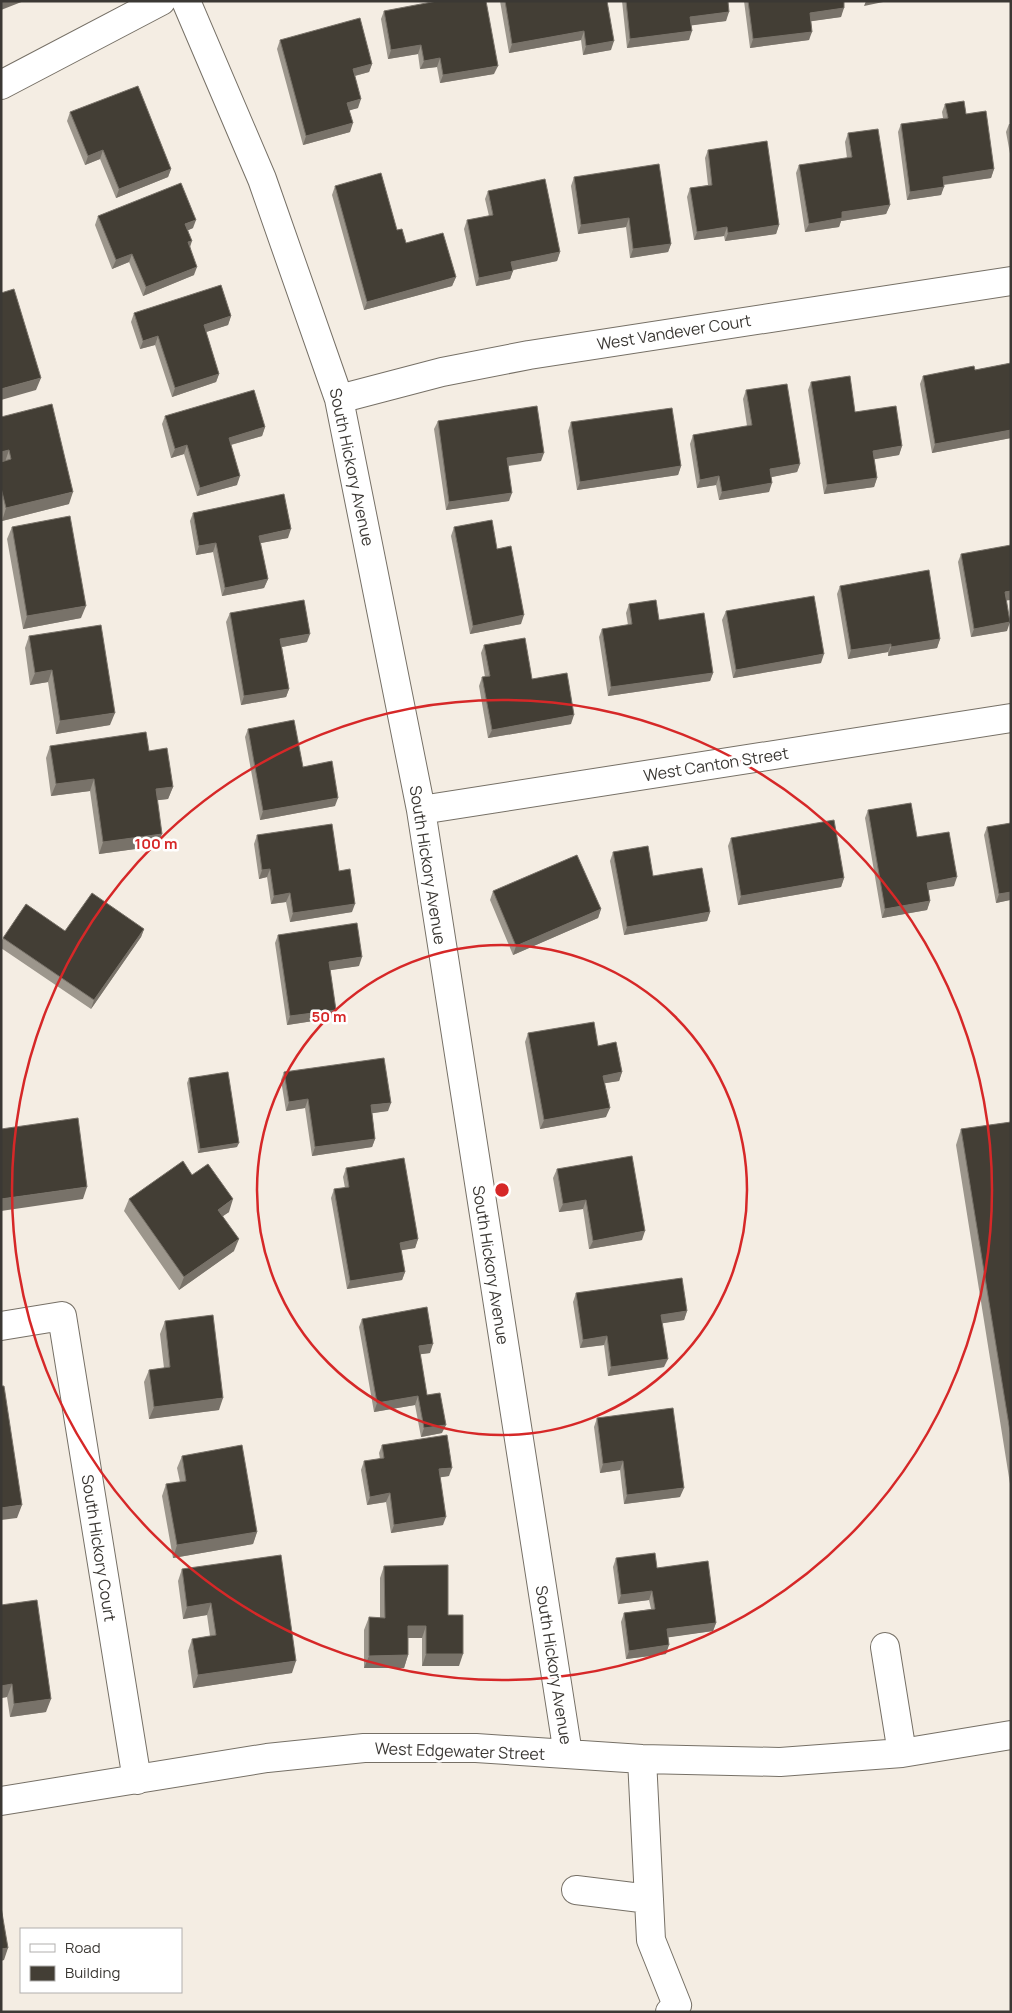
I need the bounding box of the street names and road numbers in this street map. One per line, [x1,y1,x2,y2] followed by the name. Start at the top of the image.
[595,309,753,355] street label: West Vandever Court
[325,386,379,548] street label: South Hickory Avenue
[642,742,790,786] street label: West Canton Street
[405,784,451,946] street label: South Hickory Avenue
[468,1184,514,1346] street label: South Hickory Avenue
[77,1473,121,1623] street label: South Hickory Court
[531,1584,577,1746] street label: South Hickory Avenue
[374,1737,546,1765] street label: West Edgewater Street

